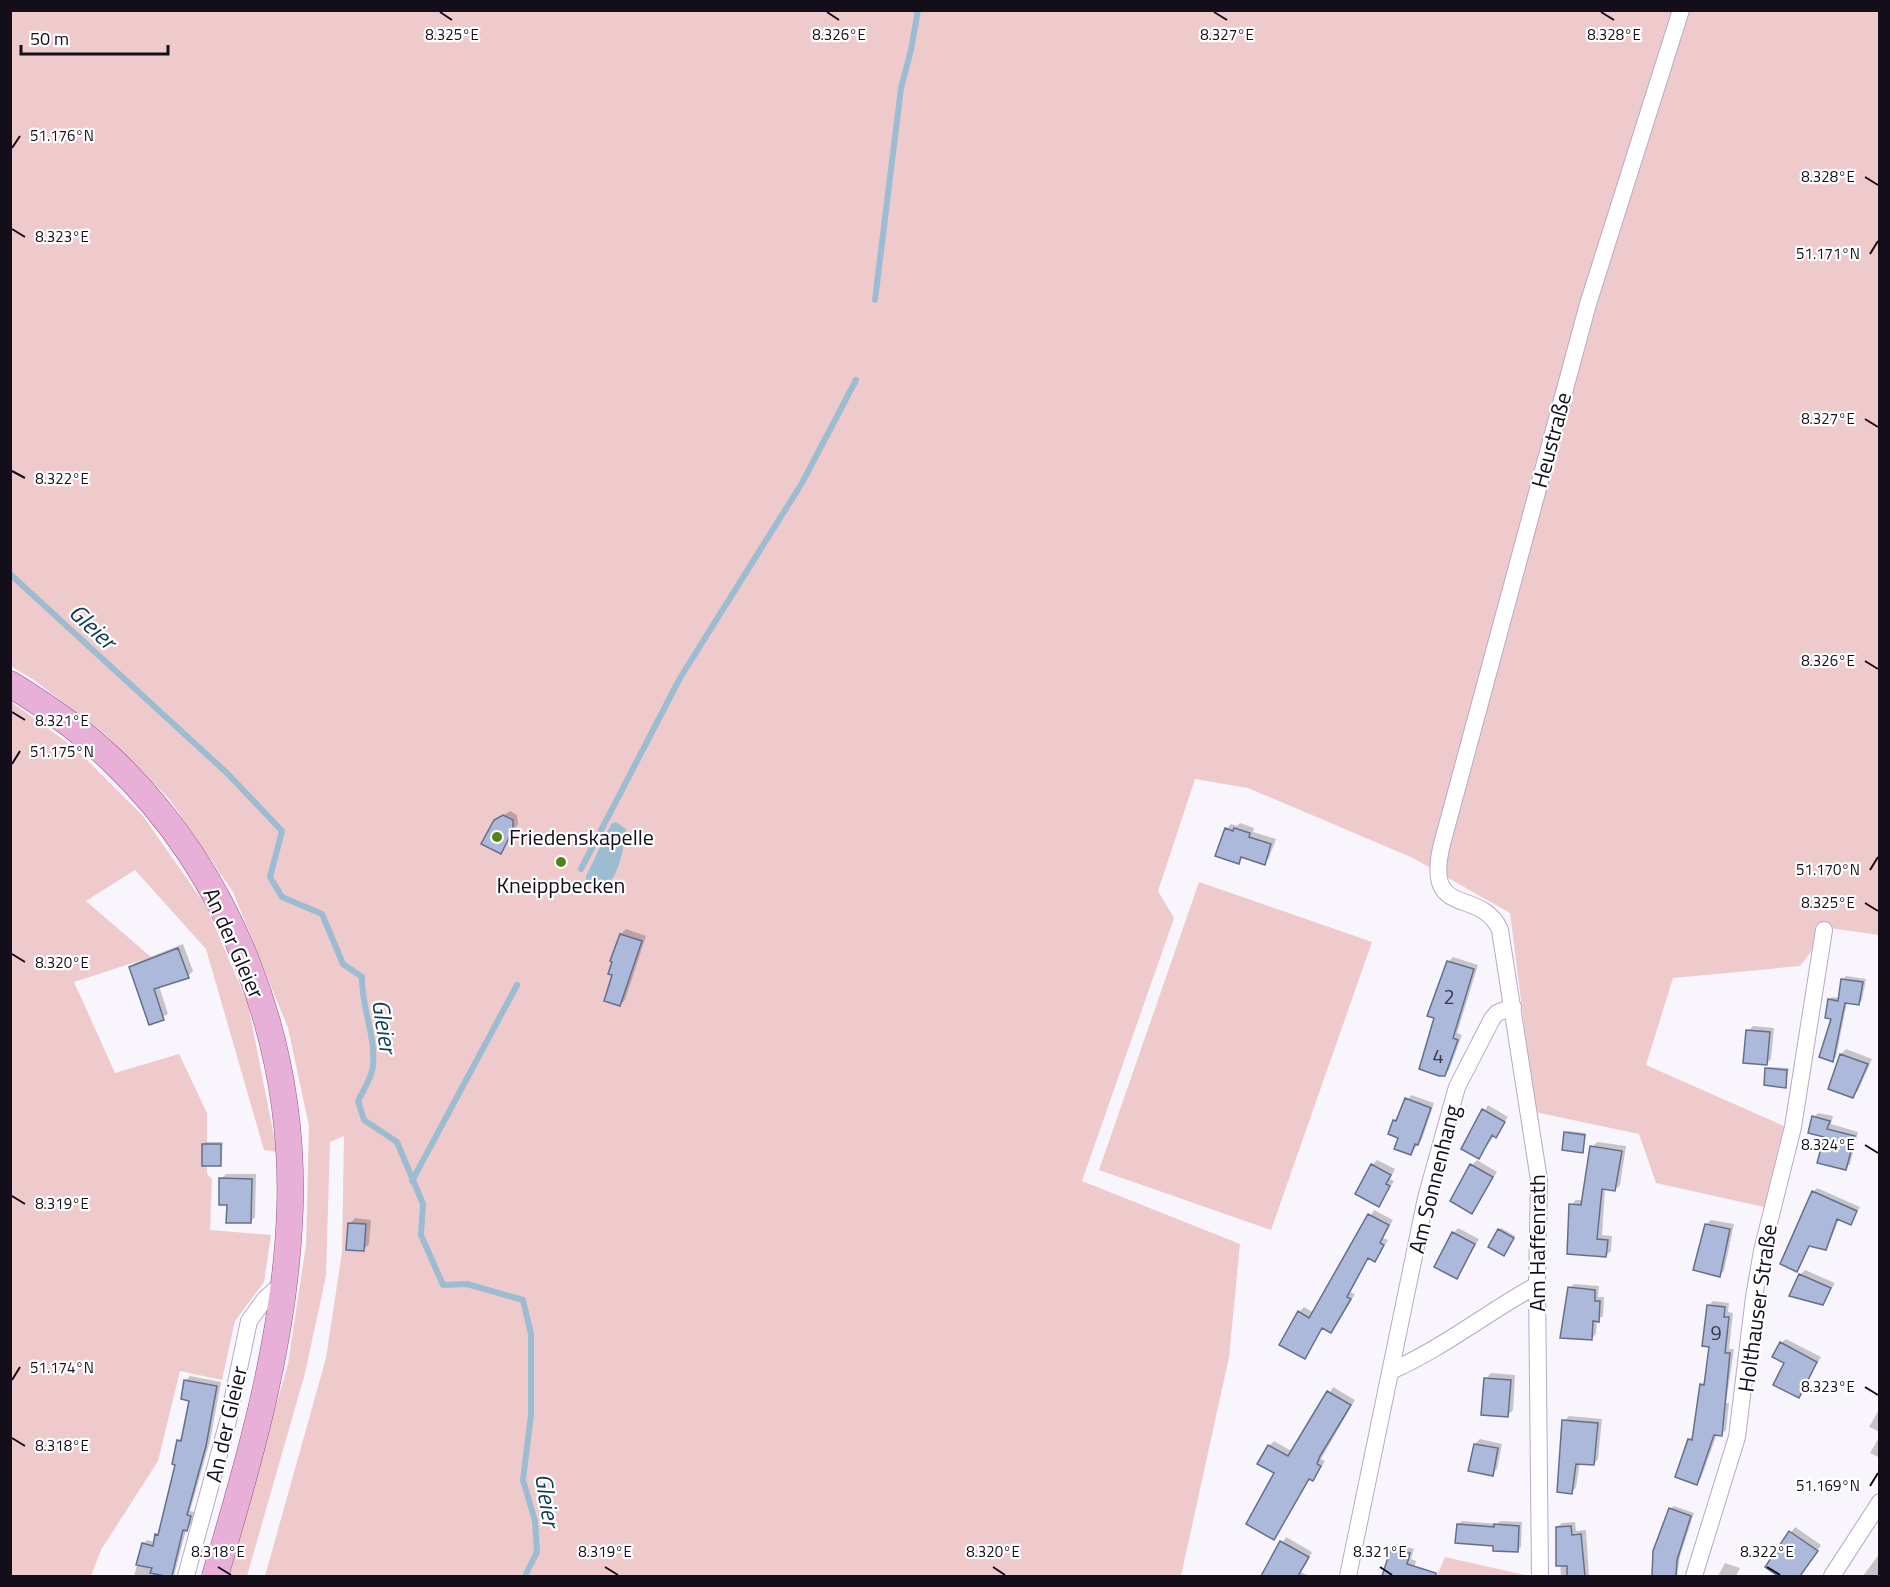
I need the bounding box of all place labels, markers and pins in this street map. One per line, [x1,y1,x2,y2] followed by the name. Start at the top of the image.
[509,820,654,854] place label: Friedenskapelle
[490,830,504,844] marker: Friedenskapelle
[554,855,568,869] marker: Kneippbecken
[497,868,625,902] place label: Kneippbecken

